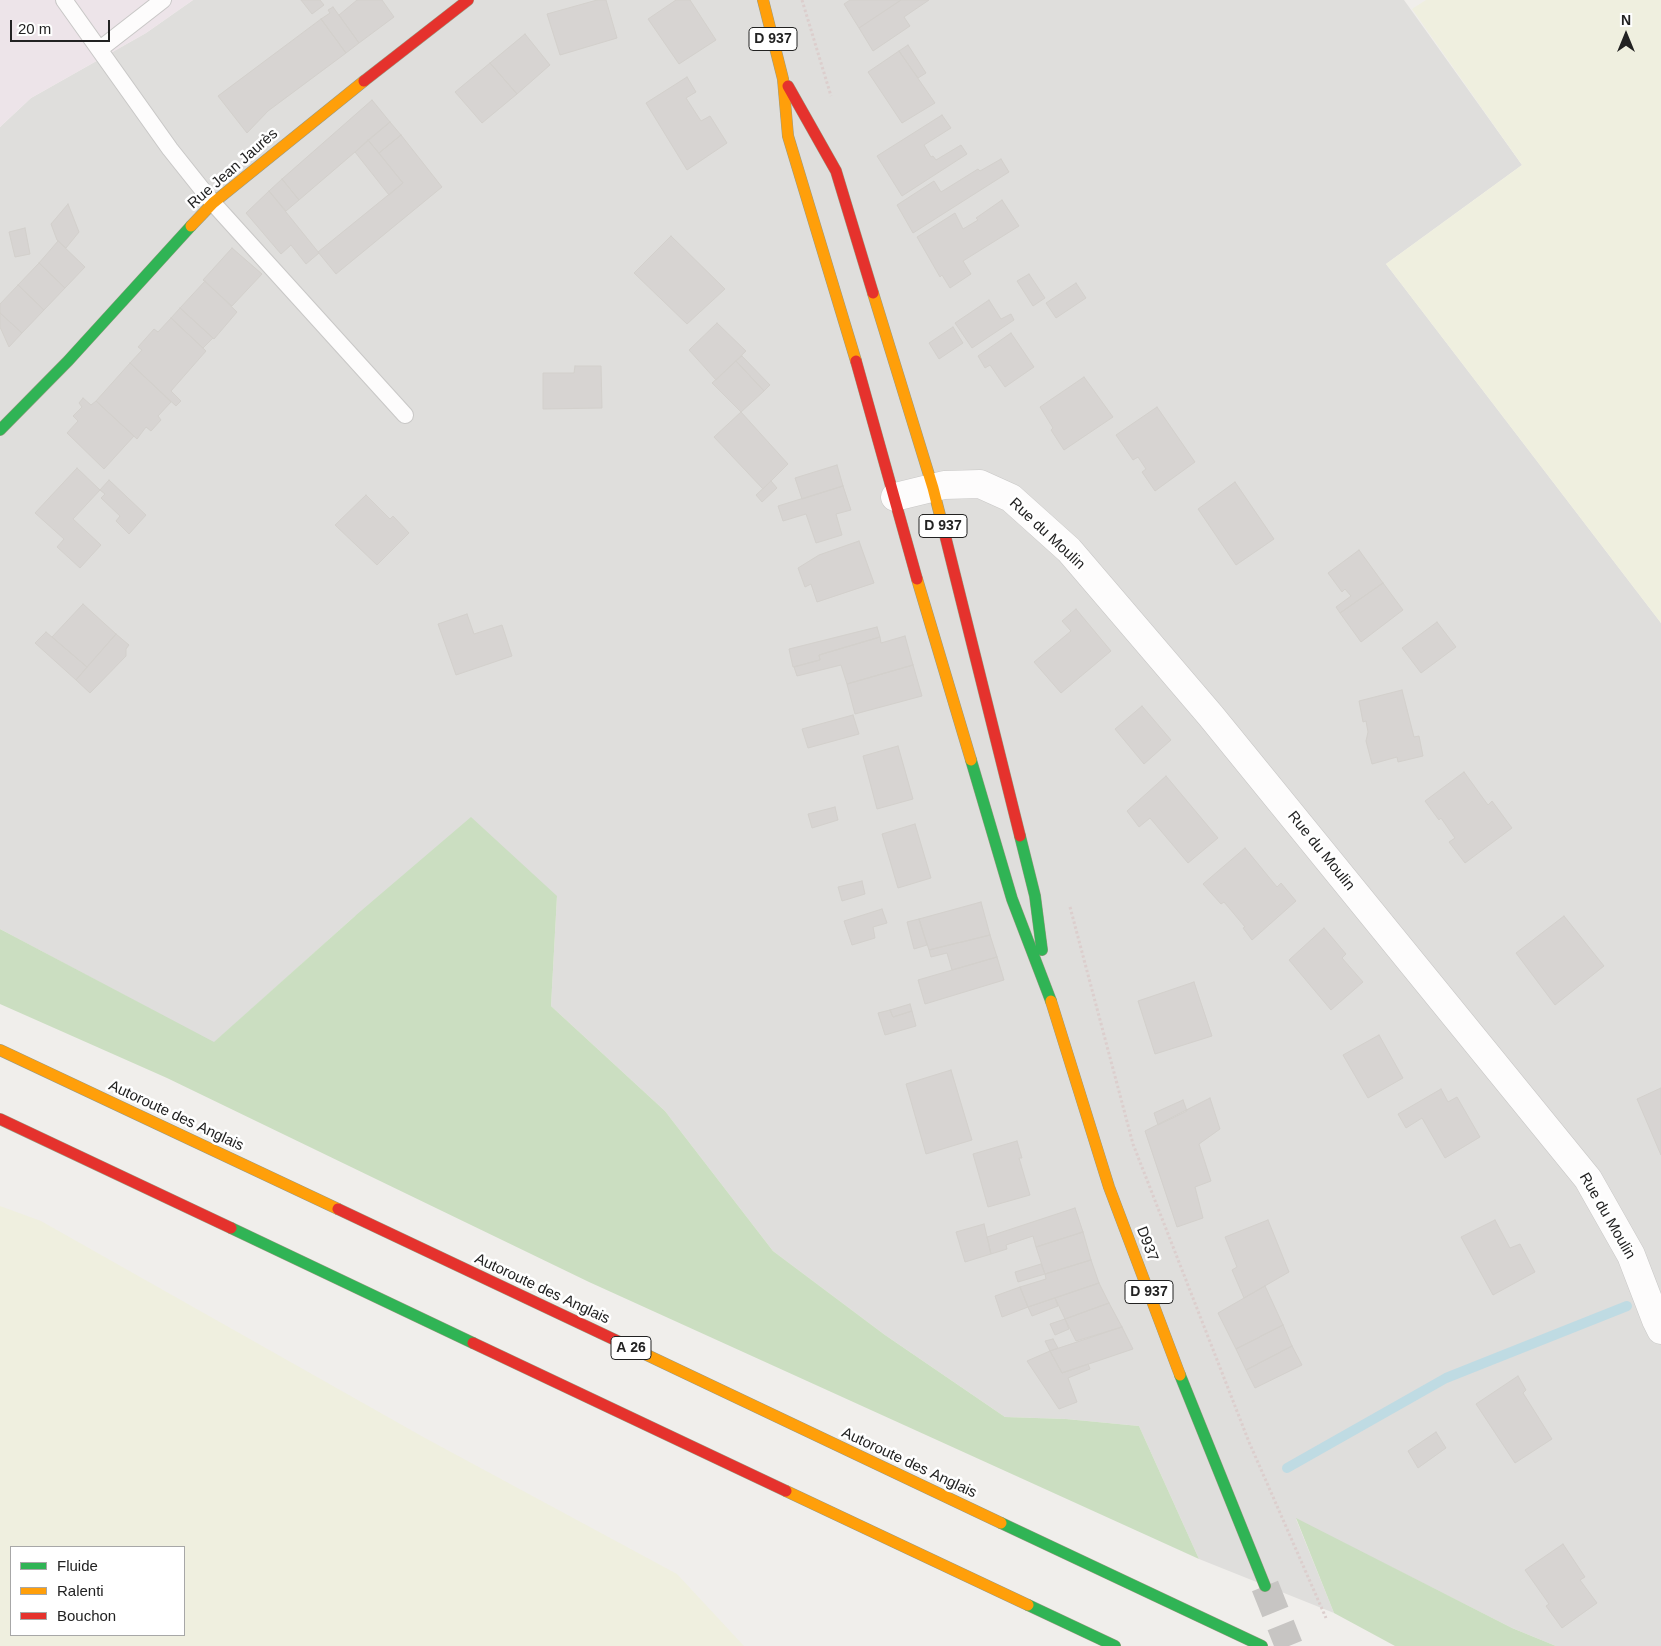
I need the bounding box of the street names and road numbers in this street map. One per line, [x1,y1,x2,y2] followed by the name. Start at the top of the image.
[749,28,797,50] road number: D 937
[184,125,282,213] street label: Rue Jean Jaurès
[1005,494,1089,574] street label: Rue du Moulin
[919,514,967,538] road number: D 937
[1284,808,1358,894] street label: Rue du Moulin
[106,1077,246,1155] street label: Autoroute des Anglais
[1575,1170,1639,1262] street label: Rue du Moulin
[1132,1224,1162,1264] street label: D937
[472,1250,612,1328] street label: Autoroute des Anglais
[1125,1280,1173,1304] road number: D 937
[611,1336,651,1360] road number: A 26
[839,1424,979,1502] street label: Autoroute des Anglais

